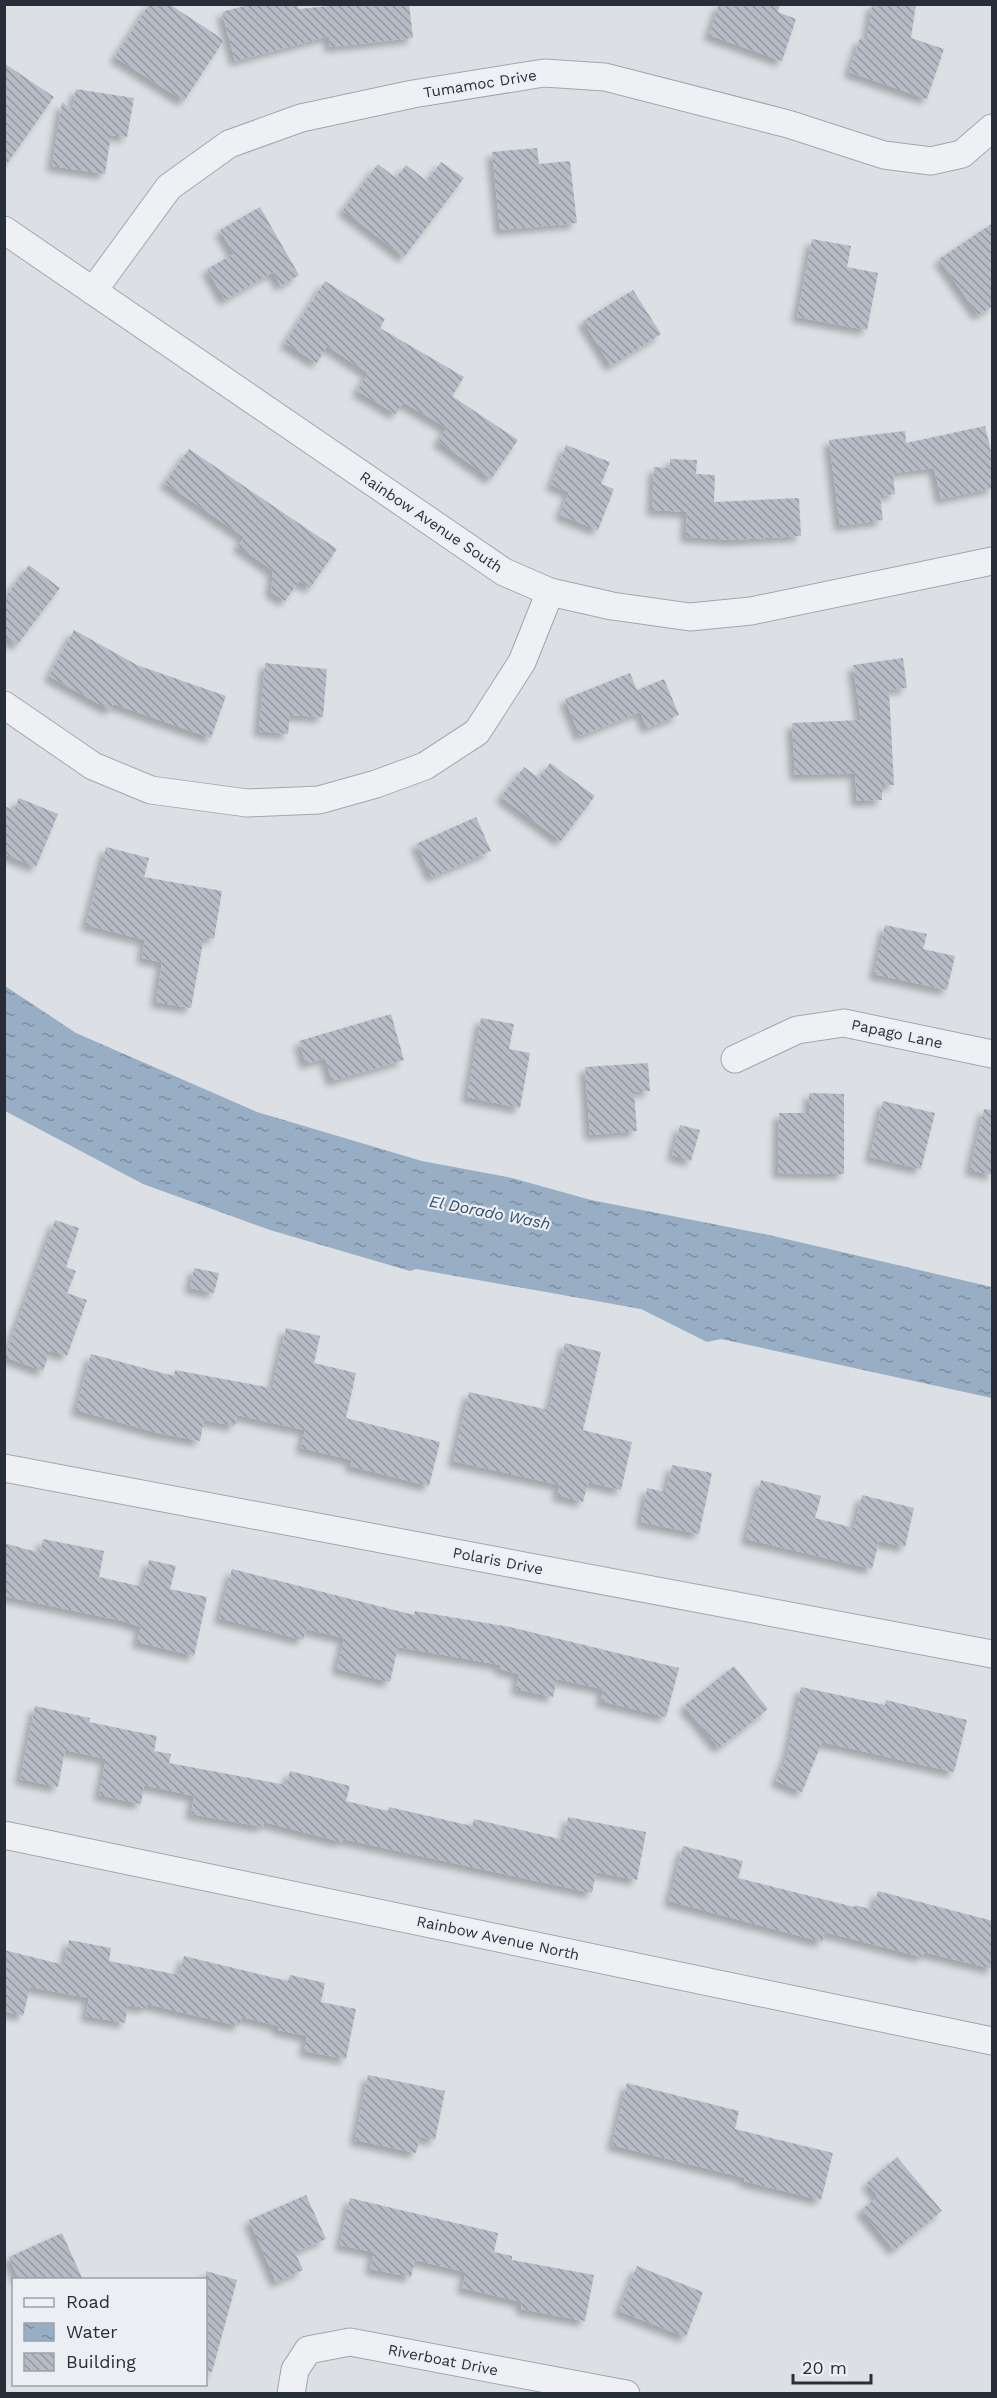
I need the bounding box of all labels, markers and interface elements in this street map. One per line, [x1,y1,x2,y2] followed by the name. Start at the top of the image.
[422,66,538,102] street label: Tumamoc Drive
[356,467,506,577] street label: Rainbow Avenue South
[850,1016,944,1052] street label: Papago Lane
[428,1191,552,1234] water label: El Dorado Wash
[451,1543,545,1579] street label: Polaris Drive
[415,1912,581,1964] street label: Rainbow Avenue North
[12,2278,207,2386] legend
[66,2291,110,2312] text: Road
[66,2321,118,2342] text: Water
[386,2341,500,2379] street label: Riverboat Drive
[793,2347,871,2385] scale bar
[66,2351,136,2372] text: Building
[802,2357,847,2378] text: 20 m

